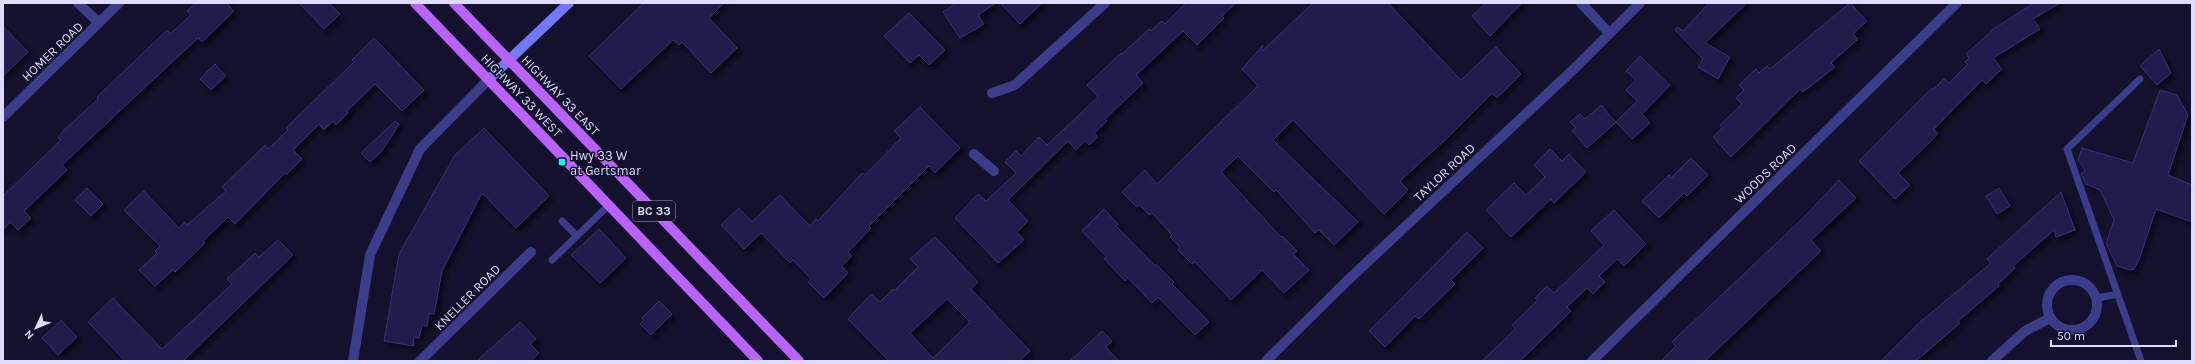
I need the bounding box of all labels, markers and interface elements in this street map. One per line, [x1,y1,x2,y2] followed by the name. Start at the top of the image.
[19,19,86,84] street label: HOMER ROAD
[478,51,565,140] street label: HIGHWAY 33 WEST
[519,52,603,139] street label: HIGHWAY 33 EAST
[1411,140,1478,205] street label: TAYLOR ROAD
[1731,140,1799,207] street label: WOODS ROAD
[570,148,641,178] place label: Hwy 33 W at Gertsmar
[557,157,567,167] marker: Hwy 33 W at Gertsmar
[633,201,675,221] road number: BC 33
[431,261,503,333] street label: KNELLER ROAD
[16,308,56,348] north arrow
[2051,322,2176,348] scale bar
[22,327,37,342] text: N
[2057,329,2085,343] text: 50 m

